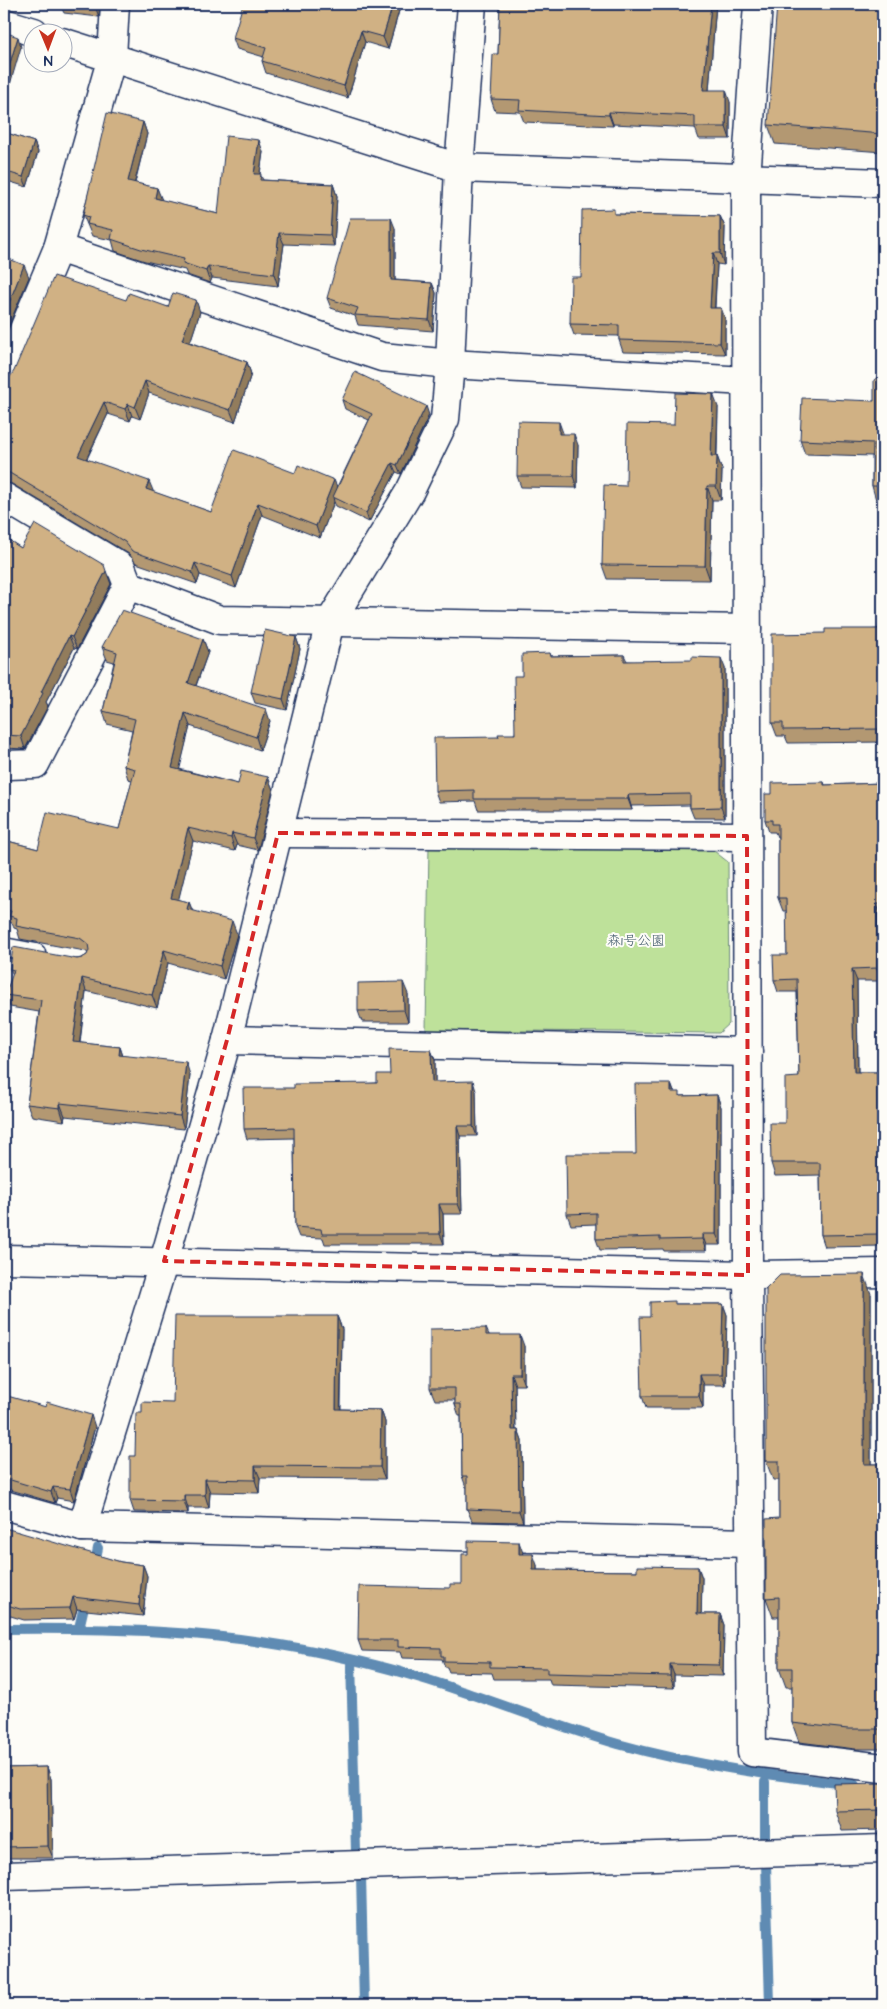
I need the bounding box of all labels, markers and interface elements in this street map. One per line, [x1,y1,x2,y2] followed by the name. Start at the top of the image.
[22,22,72,72] north arrow
[43,50,53,70] text: N
[607,931,665,951] park label: 森1号公園

